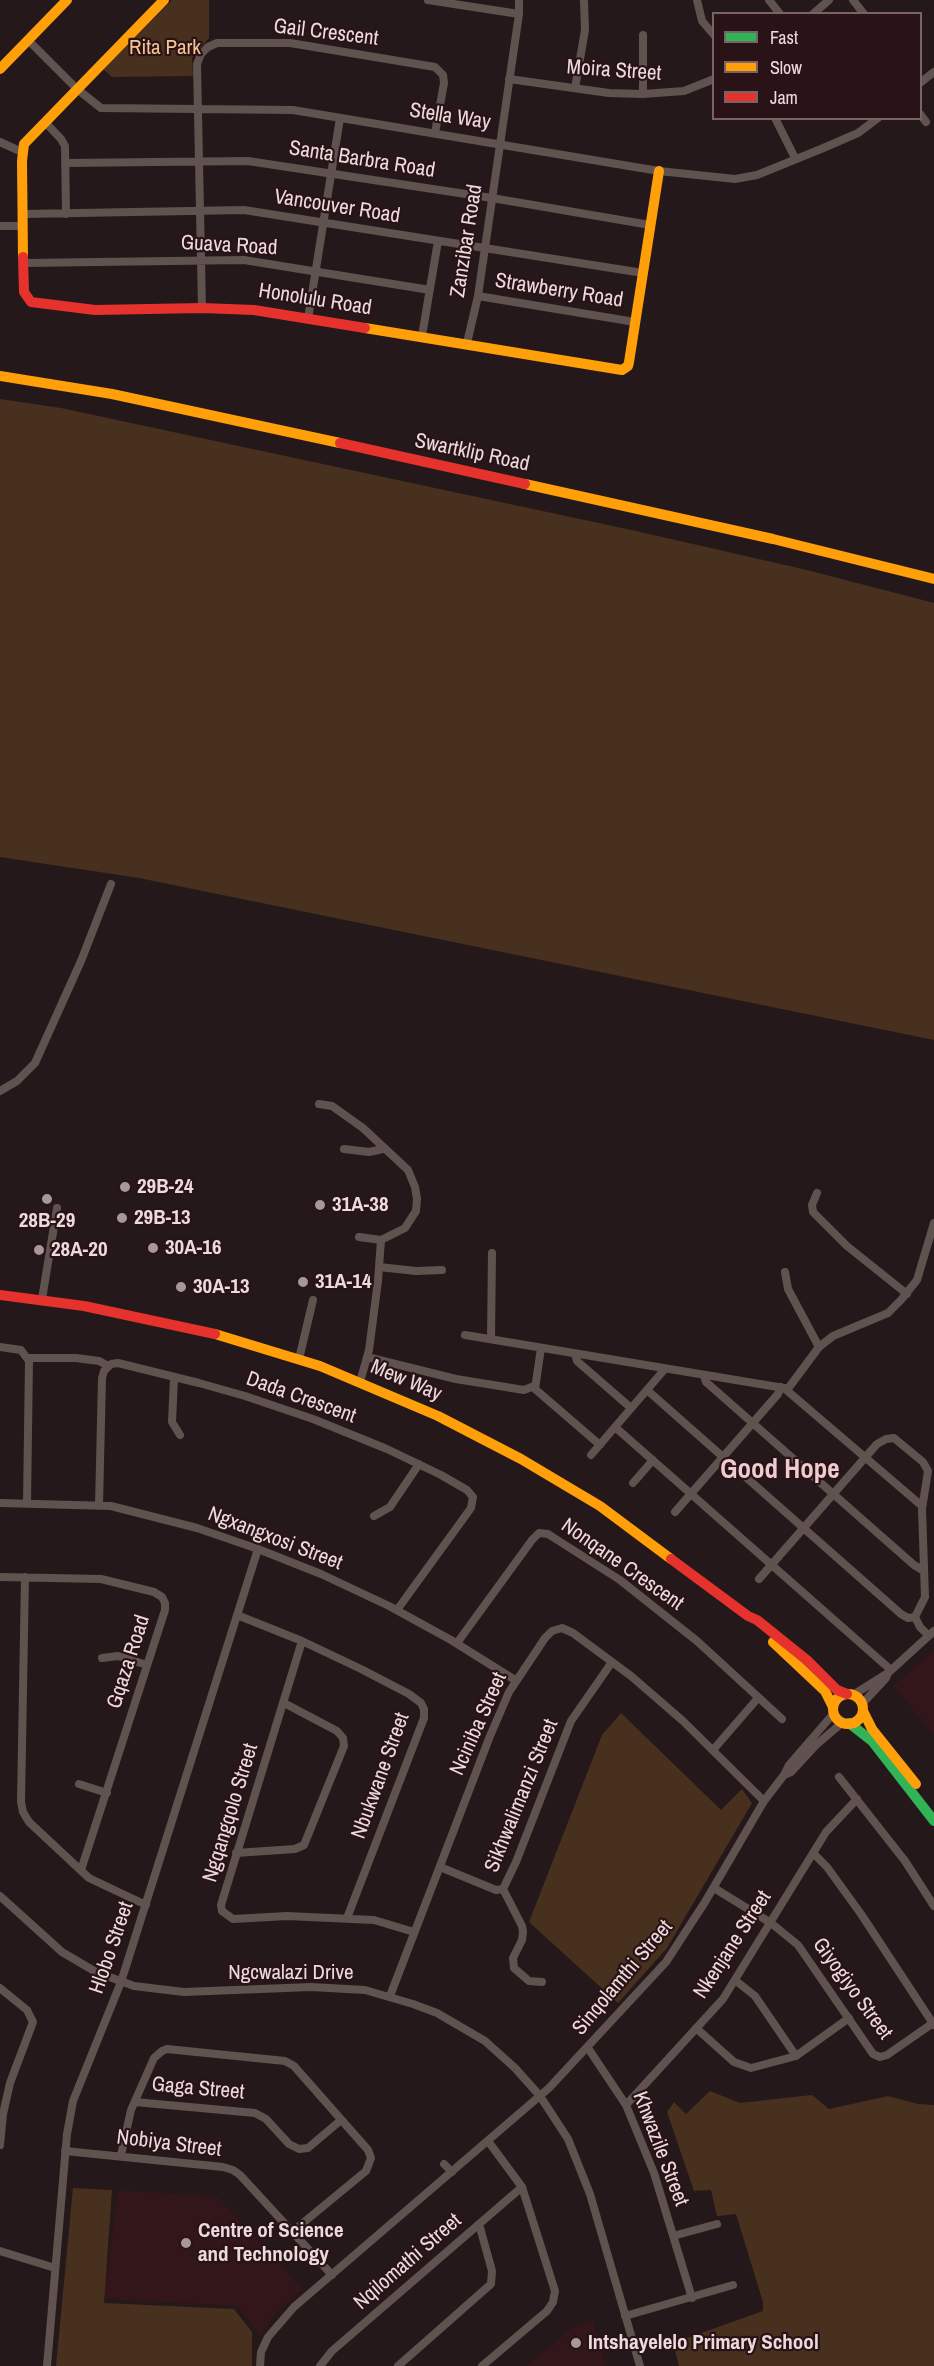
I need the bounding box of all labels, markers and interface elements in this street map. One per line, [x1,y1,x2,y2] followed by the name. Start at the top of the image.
[712,12,922,120] legend
[272,14,380,52] street label: Gail Crescent
[770,25,798,50] text: Fast
[129,35,201,61] park label: Rita Park
[566,55,662,87] street label: Moira Street
[770,55,802,80] text: Slow
[770,85,798,110] text: Jam
[408,98,492,136] street label: Stella Way
[287,136,437,184] street label: Santa Barbra Road
[446,183,488,299] street label: Zanzibar Road
[272,185,402,229] street label: Vancouver Road
[180,231,278,261] street label: Guava Road
[493,268,625,314] street label: Strawberry Road
[257,279,373,321] street label: Honolulu Road
[412,429,532,477] street label: Swartklip Road
[137,1174,193,1200] place label: 29B-24
[118,1180,132,1194] marker: 29B-24
[40,1192,54,1206] marker: 28B-29
[332,1192,388,1218] place label: 31A-38
[313,1198,327,1212] marker: 31A-38
[134,1205,190,1231] place label: 29B-13
[19,1208,75,1234] place label: 28B-29
[115,1211,129,1225] marker: 29B-13
[165,1235,221,1261] place label: 30A-16
[51,1237,107,1263] place label: 28A-20
[146,1241,160,1255] marker: 30A-16
[32,1243,46,1257] marker: 28A-20
[315,1269,371,1295] place label: 31A-14
[193,1274,249,1300] place label: 30A-13
[296,1275,310,1289] marker: 31A-14
[174,1280,188,1294] marker: 30A-13
[367,1355,445,1407] street label: Mew Way
[243,1367,359,1429] street label: Dada Crescent
[720,1455,840,1487] district label: Good Hope
[204,1502,346,1576] street label: Ngxangxosi Street
[556,1514,688,1616] street label: Nonqane Crescent
[102,1612,156,1712] street label: Gqaza Road
[445,1669,513,1779] street label: Nciniba Street
[347,1710,415,1842] street label: Nbukwane Street
[480,1716,564,1876] street label: Sikhwalimanzi Street
[198,1741,264,1885] street label: Ngqangqolo Street
[689,1886,777,2004] street label: Nkenjane Street
[85,1899,139,1997] street label: Hlobo Street
[568,1915,678,2041] street label: Sinqolamthi Street
[807,1933,897,2045] street label: Giyogiyo Street
[228,1960,354,1986] street label: Ngcwalazi Drive
[151,2072,245,2106] street label: Gaga Street
[627,2088,693,2210] street label: Khwazile Street
[115,2125,223,2163] street label: Nobiya Street
[349,2209,467,2315] street label: Nqilomathi Street
[198,2218,343,2268] place label: Centre of Science and Technology
[179,2236,193,2250] marker: Centre of Science and Technology
[588,2330,819,2356] place label: Intshayelelo Primary School
[569,2336,583,2350] marker: Intshayelelo Primary School

